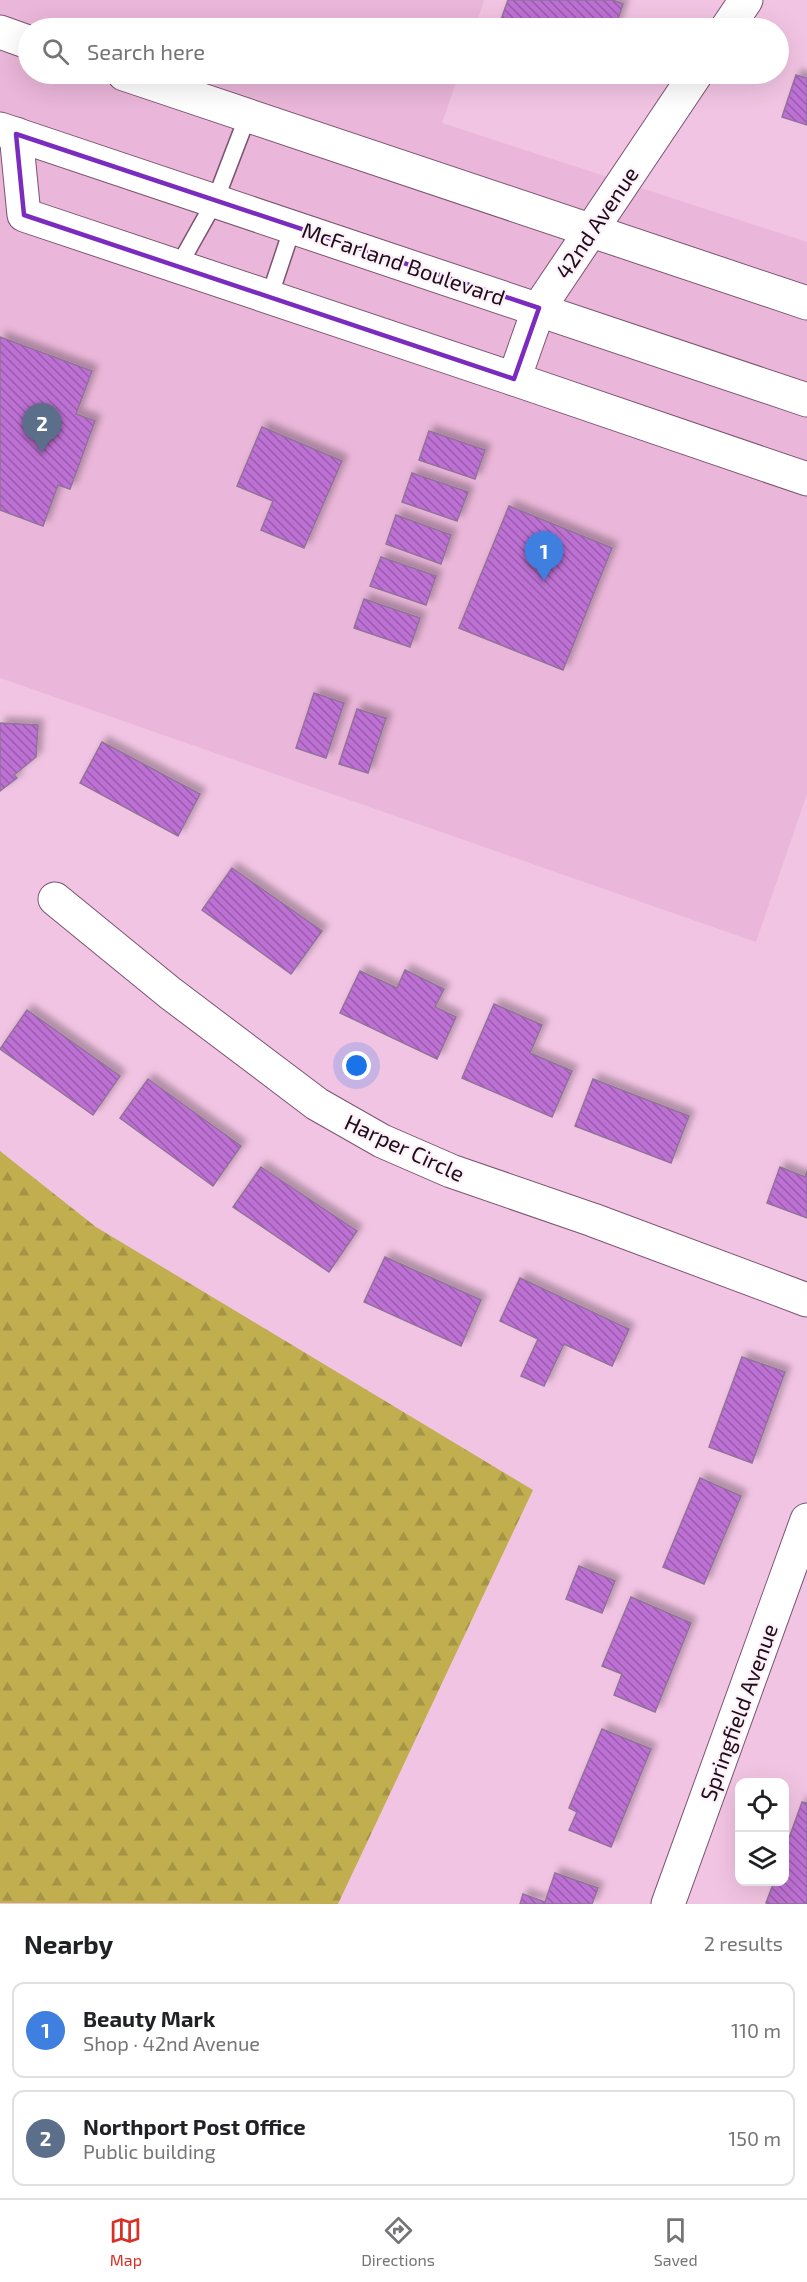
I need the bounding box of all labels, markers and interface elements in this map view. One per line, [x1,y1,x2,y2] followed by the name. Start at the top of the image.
[18,18,789,84] search box
[39,35,72,68] icon: search
[87,38,205,64] text: Search here
[549,161,643,283] street label: 42nd Avenue
[299,216,509,310] street label: McFarland Boulevard
[22,404,62,453] pin: 2
[524,532,564,581] pin: 1
[342,1051,371,1080] your location
[341,1108,469,1186] street label: Harper Circle
[694,1620,782,1804] street label: Springfield Avenue
[735,1778,789,1886] map controls
[735,1778,789,1832] button: locate
[735,1832,789,1886] button: layers
[24,1928,113,1959] text: Nearby
[704,1931,783,1955] text: 2 results
[83,2005,215,2031] text: Beauty Mark
[41,2018,50,2042] text: 1
[731,2018,781,2042] text: 110 m
[83,2031,260,2055] text: Shop · 42nd Avenue
[83,2113,306,2139] text: Northport Post Office
[40,2126,51,2150] text: 2
[728,2126,781,2150] text: 150 m
[83,2139,216,2163] text: Public building
[109,2214,142,2269] tab: Map
[361,2214,435,2269] tab: Directions
[654,2214,698,2269] tab: Saved

